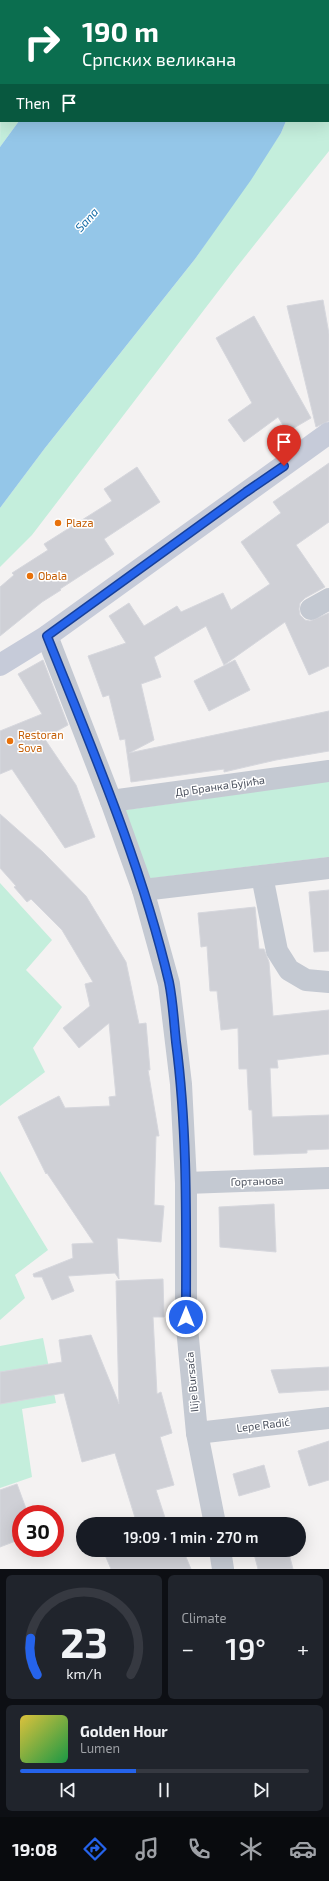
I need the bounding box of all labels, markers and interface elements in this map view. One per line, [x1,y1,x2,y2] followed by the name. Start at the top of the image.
[82,14,159,48] text: 190 m
[16,16,68,68] icon: right
[82,48,236,70] text: Српских великана
[58,92,80,114] icon: arrive
[16,94,50,112] text: Then
[72,204,101,234] water label: Sana
[267,425,301,466] pin
[273,431,295,453] icon: arrive
[66,516,93,529] place label: Plaza
[53,518,63,528] marker: Plaza
[38,569,67,582] place label: Obala
[25,571,35,581] marker: Obala
[18,728,64,754] place label: Restoran Sova
[5,736,15,746] marker: Restoran Sova
[174,773,266,799] street label: Др Бранка Бујића
[230,1173,284,1188] street label: Гортанова
[165,1296,207,1338] position arrow
[182,1351,202,1413] street label: Ilije Bursaća
[236,1415,290,1434] street label: Lepe Radić
[12,1505,64,1557] speed limit sign: 30
[124,1528,258,1546] text: 19:09 · 1 min · 270 m
[182,1610,226,1626] text: Climate
[60,1616,108,1666] text: 23
[225,1630,266,1666] text: 19°
[182,1635,194,1661] text: −
[297,1635,309,1661] text: +
[66,1665,101,1682] text: km/h
[80,1722,168,1740] text: Golden Hour
[80,1740,120,1756] text: Lumen
[57,1779,79,1801] icon: previous
[153,1779,175,1801] icon: pause
[250,1779,272,1801] icon: next
[81,1835,109,1863] icon: directions
[133,1835,161,1863] icon: music
[185,1835,213,1863] icon: phone
[237,1835,265,1863] icon: climate
[289,1835,317,1863] icon: car
[12,1838,58,1860] text: 19:08

